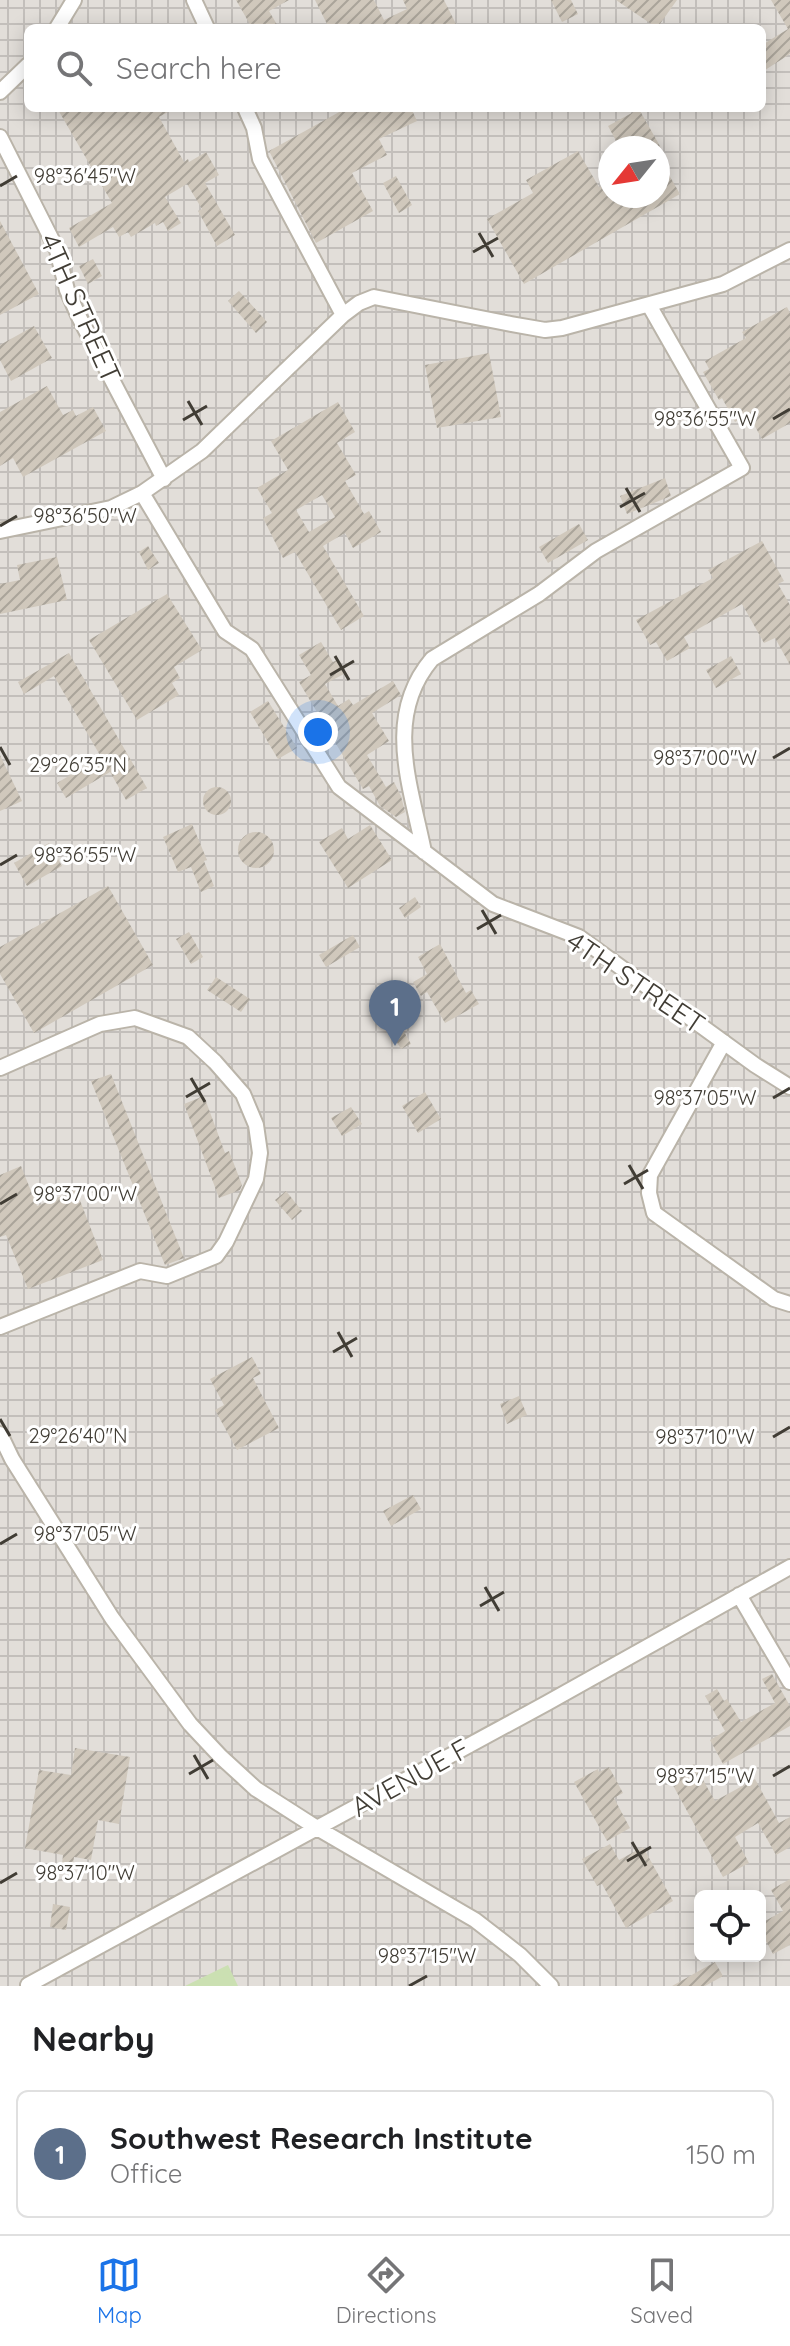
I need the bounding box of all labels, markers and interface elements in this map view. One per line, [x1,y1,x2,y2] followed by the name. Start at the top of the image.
[24,24,766,112] search box
[52,46,96,90] icon: search
[116,49,282,87] text: Search here
[598,136,670,208] north arrow
[34,163,136,188] text: 98°36'45"W
[33,228,129,388] street label: 4TH STREET
[654,406,756,431] text: 98°36'55"W
[33,503,137,528] text: 98°36'50"W
[298,712,338,752] your location
[653,745,757,770] text: 98°37'00"W
[29,752,127,777] text: 29°26'35"N
[34,842,136,867] text: 98°36'55"W
[560,923,712,1041] street label: 4TH STREET
[369,980,421,1046] pin: 1
[654,1085,756,1110] text: 98°37'05"W
[33,1181,137,1206] text: 98°37'00"W
[28,1423,128,1448] text: 29°26'40"N
[655,1424,755,1449] text: 98°37'10"W
[34,1521,136,1546] text: 98°37'05"W
[345,1730,475,1824] street label: AVENUE F
[656,1763,754,1788] text: 98°37'15"W
[35,1860,135,1885] text: 98°37'10"W
[694,1890,766,1962] map controls
[694,1890,766,1962] button: locate
[378,1943,476,1968] text: 98°37'15"W
[32,2017,155,2060] text: Nearby
[110,2119,533,2157] text: Southwest Research Institute
[55,2138,65,2171] text: 1
[686,2138,756,2171] text: 150 m
[110,2157,182,2190] text: Office
[97,2253,142,2329] tab: Map
[336,2253,436,2329] tab: Directions
[630,2253,693,2329] tab: Saved

